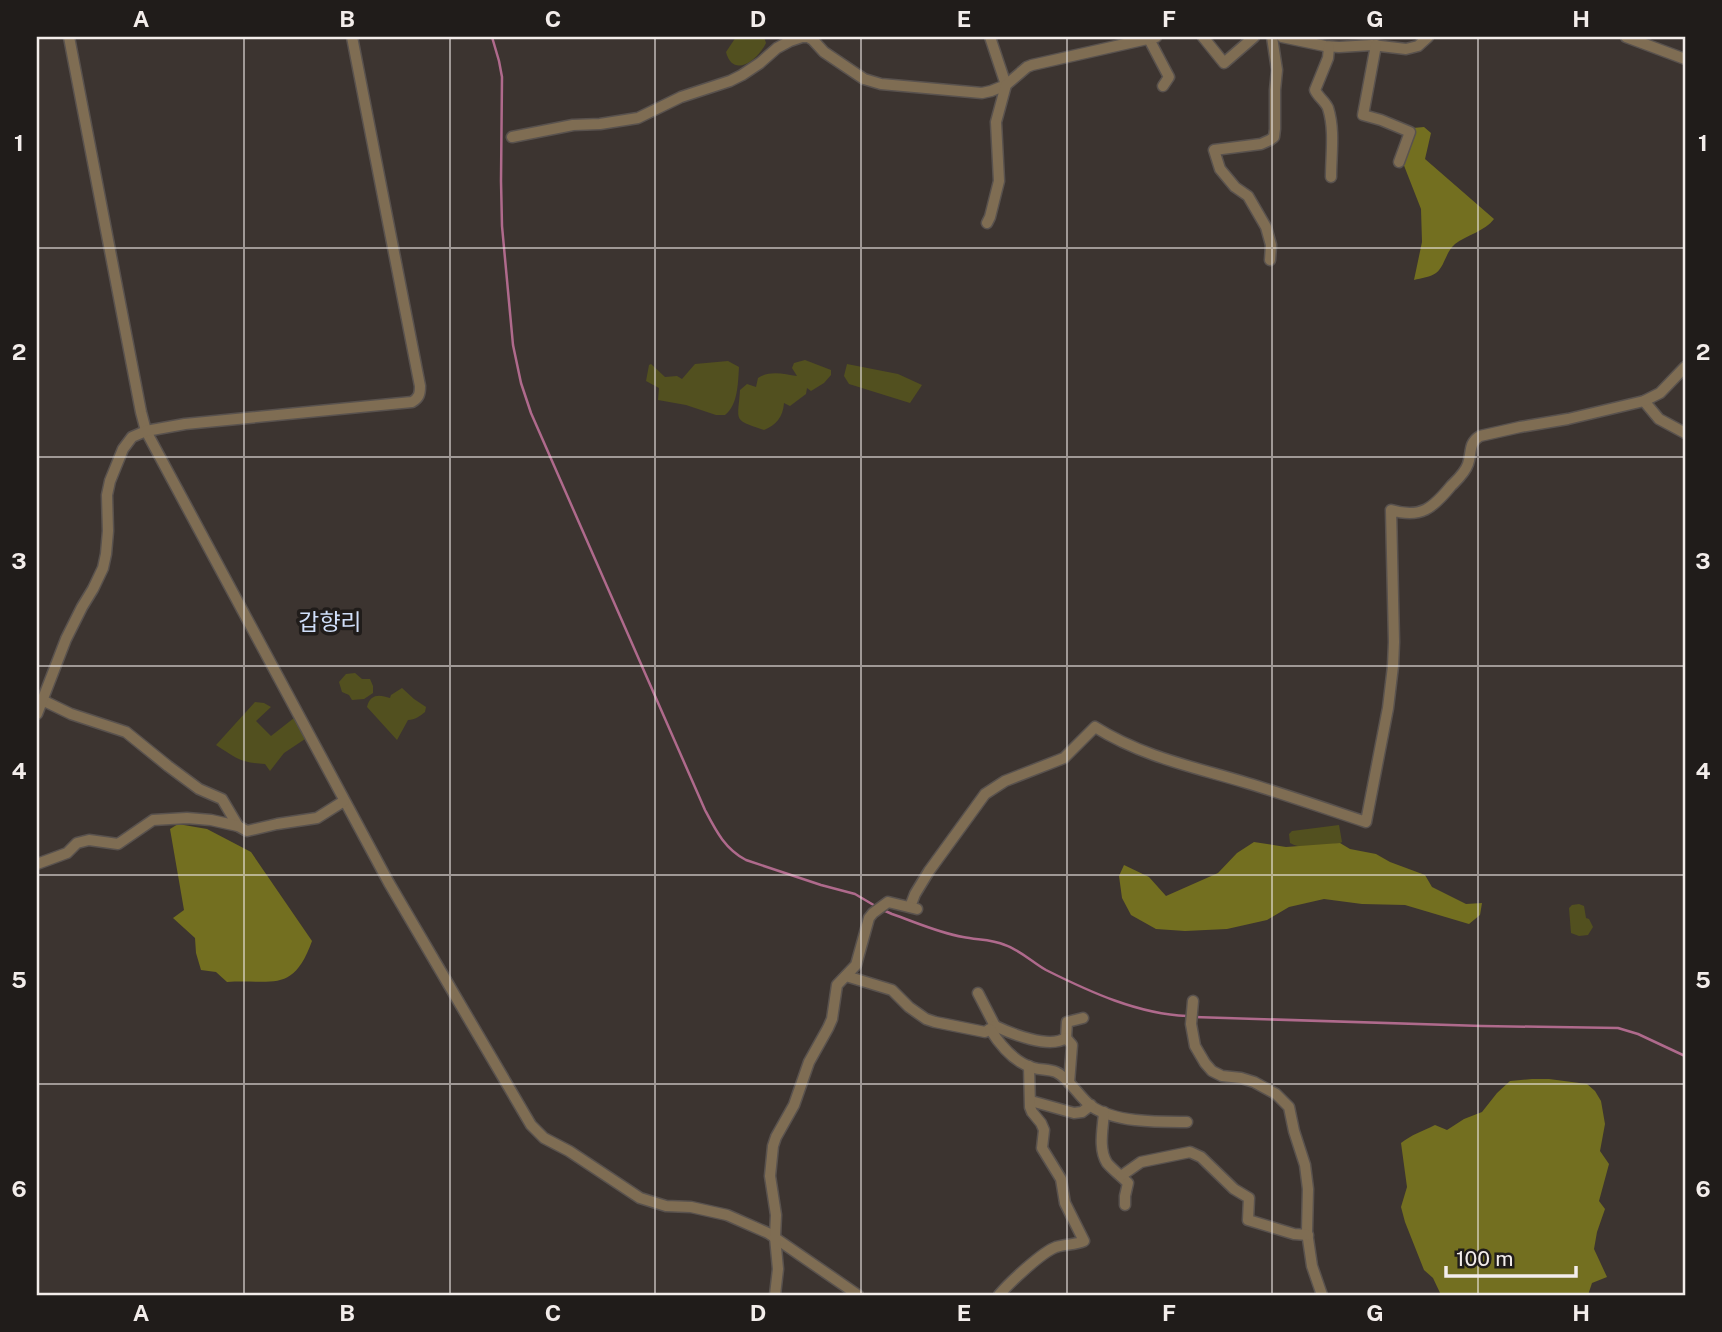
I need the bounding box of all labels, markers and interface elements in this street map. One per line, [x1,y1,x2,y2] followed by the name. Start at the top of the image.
[133,5,150,32] text: A
[339,5,355,32] text: B
[545,5,561,32] text: C
[750,5,766,32] text: D
[957,5,971,32] text: E
[1162,5,1176,32] text: F
[1366,5,1384,32] text: G
[1572,5,1590,32] text: H
[14,129,24,156] text: 1
[1698,129,1708,156] text: 1
[12,338,26,365] text: 2
[1696,338,1710,365] text: 2
[11,547,27,574] text: 3
[1695,547,1711,574] text: 3
[298,608,362,635] district label: 갑향리
[11,757,27,784] text: 4
[1695,757,1711,784] text: 4
[11,966,27,993] text: 5
[1695,966,1711,993] text: 5
[11,1175,27,1202] text: 6
[1695,1175,1711,1202] text: 6
[1446,1234,1575,1278] scale bar
[1456,1246,1513,1271] text: 100 m
[133,1299,150,1326] text: A
[339,1299,355,1326] text: B
[545,1299,561,1326] text: C
[750,1299,766,1326] text: D
[957,1299,971,1326] text: E
[1162,1299,1176,1326] text: F
[1366,1299,1384,1326] text: G
[1572,1299,1590,1326] text: H

